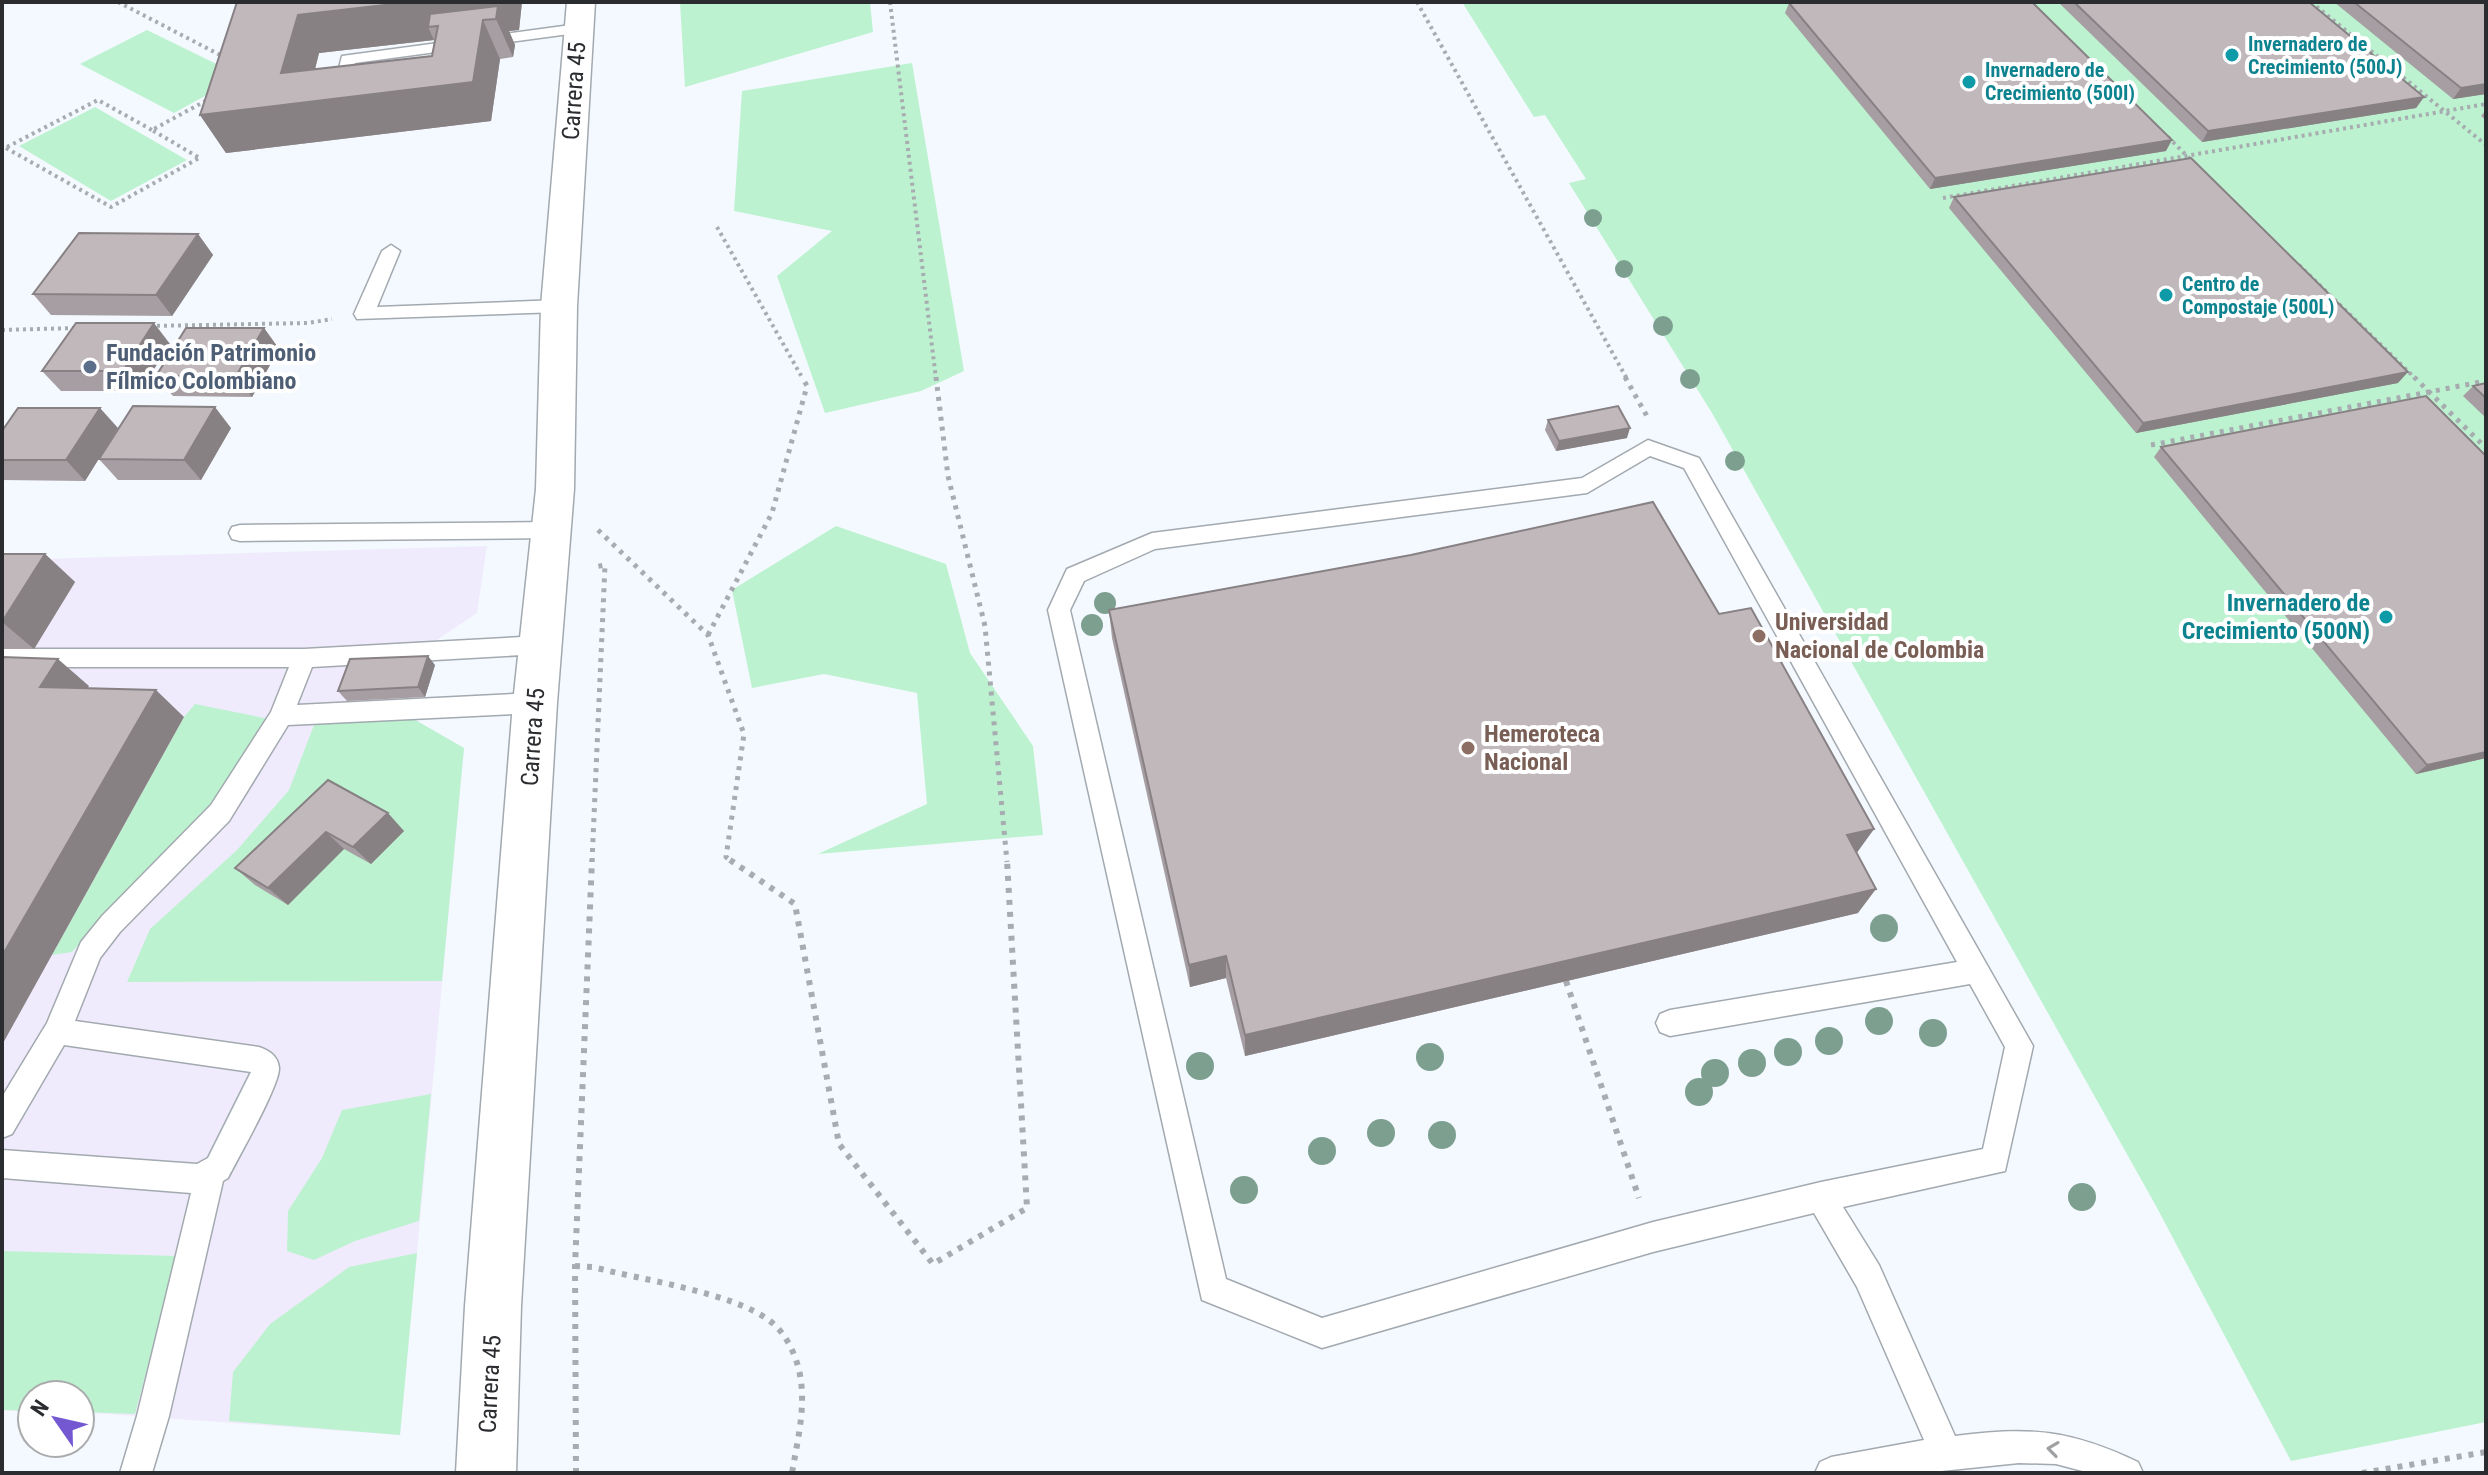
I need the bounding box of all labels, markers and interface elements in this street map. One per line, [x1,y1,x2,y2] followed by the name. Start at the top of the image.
[2248,32,2402,79] place label: Invernadero de Crecimiento (500J)
[557,41,591,141] street label: Carrera 45
[2223,46,2241,64] marker: Invernadero de Crecimiento (500J)
[1985,58,2135,105] place label: Invernadero de Crecimiento (500I)
[1960,73,1978,91] marker: Invernadero de Crecimiento (500I)
[2182,272,2335,319] place label: Centro de Compostaje (500L)
[2157,286,2175,304] marker: Centro de Compostaje (500L)
[106,339,316,395] place label: Fundación Patrimonio Fílmico Colombiano
[81,358,99,376] marker: Fundación Patrimonio Fílmico Colombiano
[2182,589,2370,645] place label: Invernadero de Crecimiento (500N)
[1775,608,1984,664] place label: Universidad Nacional de Colombia
[2377,608,2395,626] marker: Invernadero de Crecimiento (500N)
[1750,627,1768,645] marker: Universidad Nacional de Colombia
[516,687,550,787] street label: Carrera 45
[1484,720,1600,776] place label: Hemeroteca Nacional
[1459,739,1477,757] marker: Hemeroteca Nacional
[473,1334,507,1434] street label: Carrera 45
[16,1379,96,1459] north arrow
[26,1396,54,1421] text: N
[2046,1441,2060,1458] one-way arrow

